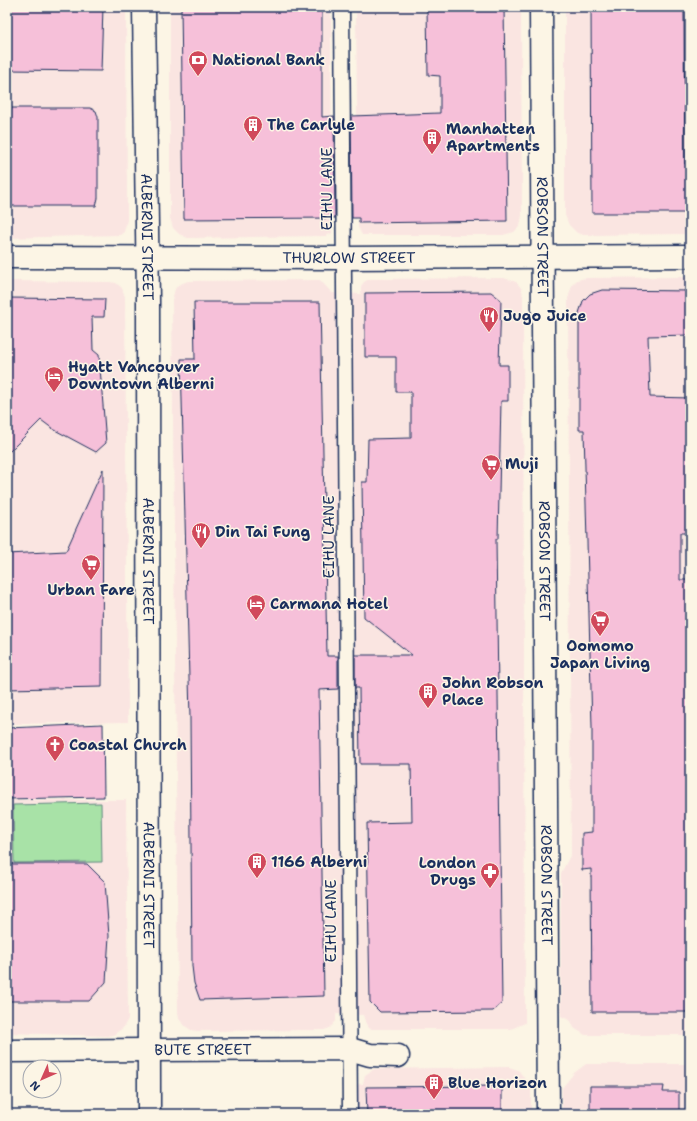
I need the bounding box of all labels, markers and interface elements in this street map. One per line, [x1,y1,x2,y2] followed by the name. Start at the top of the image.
[187,49,209,77] bank icon: National Bank
[212,50,325,70] place label: National Bank
[242,114,264,142] building icon: The Carlyle
[267,115,355,135] place label: The Carlyle
[446,119,540,156] place label: Manhatten Apartments
[421,127,443,155] building icon: Manhatten Apartments
[317,147,337,231] street label: EIHU LANE
[136,173,158,301] street label: ALBERNI STREET
[532,177,553,297] street label: ROBSON STREET
[282,248,416,268] street label: THURLOW STREET
[478,305,500,333] restaurant icon: Jugo Juice
[503,306,587,326] place label: Jugo Juice
[68,357,214,394] place label: Hyatt Vancouver Downtown Alberni
[43,365,65,393] hotel icon: Hyatt Vancouver Downtown Alberni
[480,453,502,481] supermarket icon: Muji
[505,454,539,474] place label: Muji
[319,495,339,579] street label: EIHU LANE
[138,497,158,625] street label: ALBERNI STREET
[534,501,555,621] street label: ROBSON STREET
[190,521,212,549] restaurant icon: Din Tai Fung
[215,522,311,542] place label: Din Tai Fung
[80,553,102,581] supermarket icon: Urban Fare
[47,580,135,600] place label: Urban Fare
[245,593,267,621] hotel icon: Carmana Hotel
[270,594,388,614] place label: Carmana Hotel
[589,609,611,637] supermarket icon: Oomomo Japan Living
[550,636,650,673] place label: Oomomo Japan Living
[442,673,544,710] place label: John Robson Place
[417,681,439,709] building icon: John Robson Place
[44,734,66,762] church icon: Coastal Church
[69,735,187,755] place label: Coastal Church
[139,821,159,949] street label: ALBERNI STREET
[536,825,557,945] street label: ROBSON STREET
[246,851,268,879] building icon: 1166 Alberni
[271,852,367,872] place label: 1166 Alberni
[419,853,476,890] place label: London Drugs
[479,861,501,889] pharmacy icon: London Drugs
[321,879,341,963] street label: EIHU LANE
[154,1039,252,1060] street label: BUTE STREET
[22,1059,62,1099] north arrow
[423,1072,445,1100] building icon: Blue Horizon
[448,1073,547,1093] place label: Blue Horizon
[27,1077,44,1094] text: N

